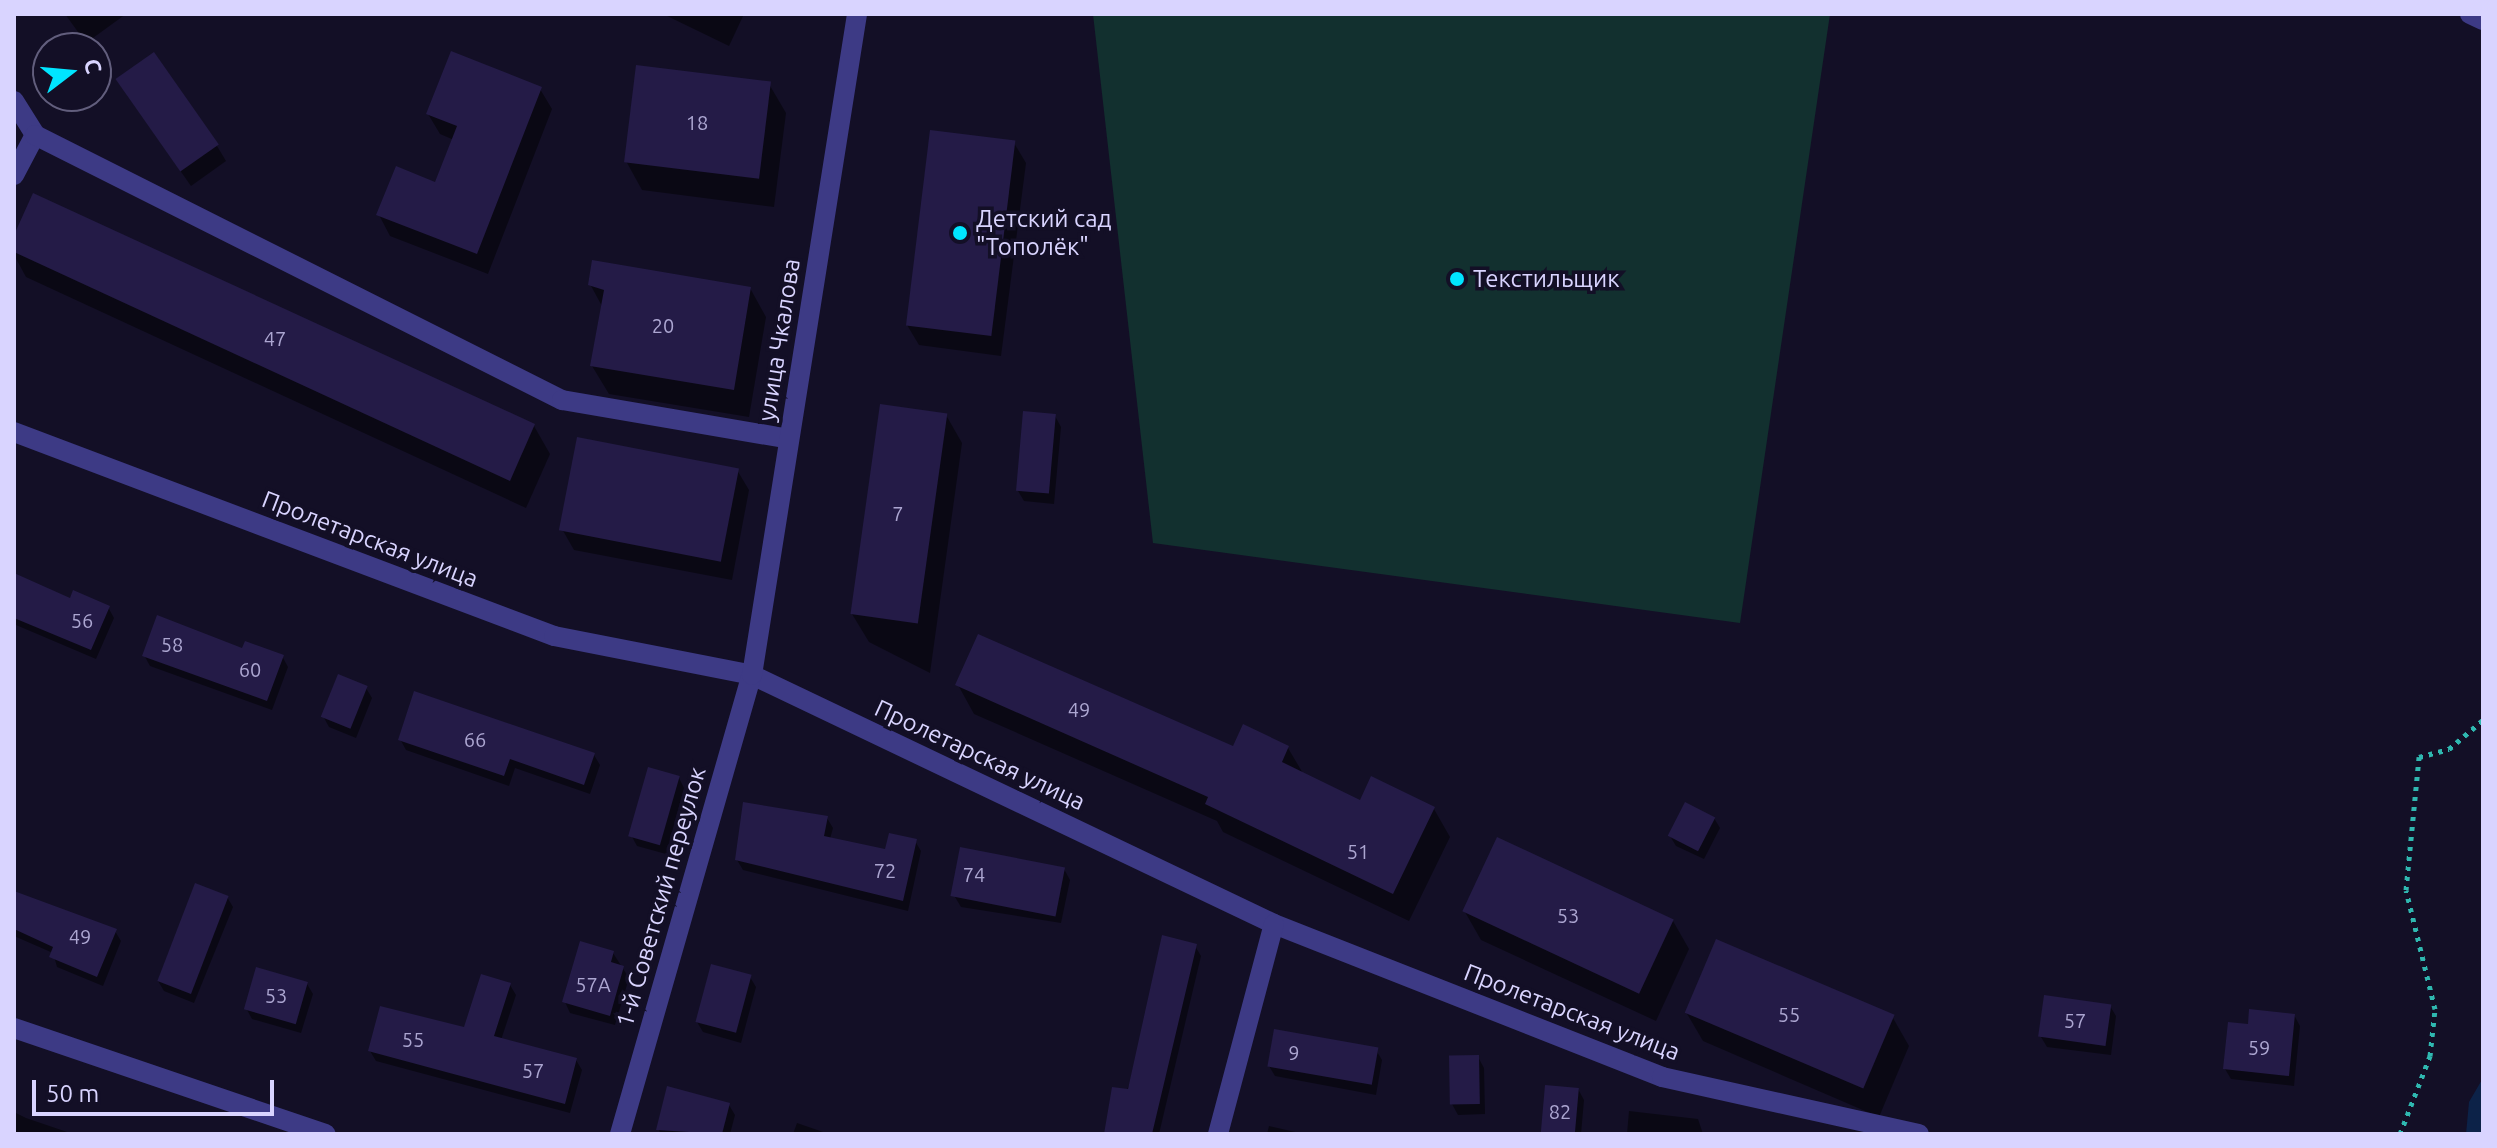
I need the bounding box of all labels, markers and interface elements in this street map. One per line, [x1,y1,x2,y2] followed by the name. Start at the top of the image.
[32,32,112,112] north arrow
[80,56,108,76] text: С
[686,110,708,134] house number: 18
[976,205,1112,261] place label: Детский сад "Тополёк"
[951,224,969,242] marker: Детский сад "Тополёк"
[752,257,806,423] street label: улица Чкалова
[1473,265,1620,293] place label: Текстильщик
[1448,270,1466,288] marker: Текстильщик
[652,313,674,337] house number: 20
[264,326,286,350] house number: 47
[258,485,482,593] street label: Пролетарская улица
[892,501,904,525] house number: 7
[71,608,93,632] house number: 56
[161,632,183,656] house number: 58
[239,657,261,681] house number: 60
[870,694,1090,816] street label: Пролетарская улица
[1068,697,1090,721] house number: 49
[464,727,486,751] house number: 66
[610,764,712,1030] street label: 1-й Советский переулок
[1347,839,1369,863] house number: 51
[874,858,896,882] house number: 72
[963,862,985,886] house number: 74
[1557,903,1579,927] house number: 53
[69,924,91,948] house number: 49
[1460,958,1684,1066] street label: Пролетарская улица
[575,972,611,996] house number: 57А
[265,983,287,1007] house number: 53
[1778,1002,1800,1026] house number: 55
[2064,1008,2086,1032] house number: 57
[402,1027,424,1051] house number: 55
[2248,1035,2270,1059] house number: 59
[1288,1040,1300,1064] house number: 9
[522,1058,544,1082] house number: 57
[36,1064,278,1114] scale bar
[46,1080,99,1107] text: 50 m
[1549,1099,1571,1123] house number: 82

